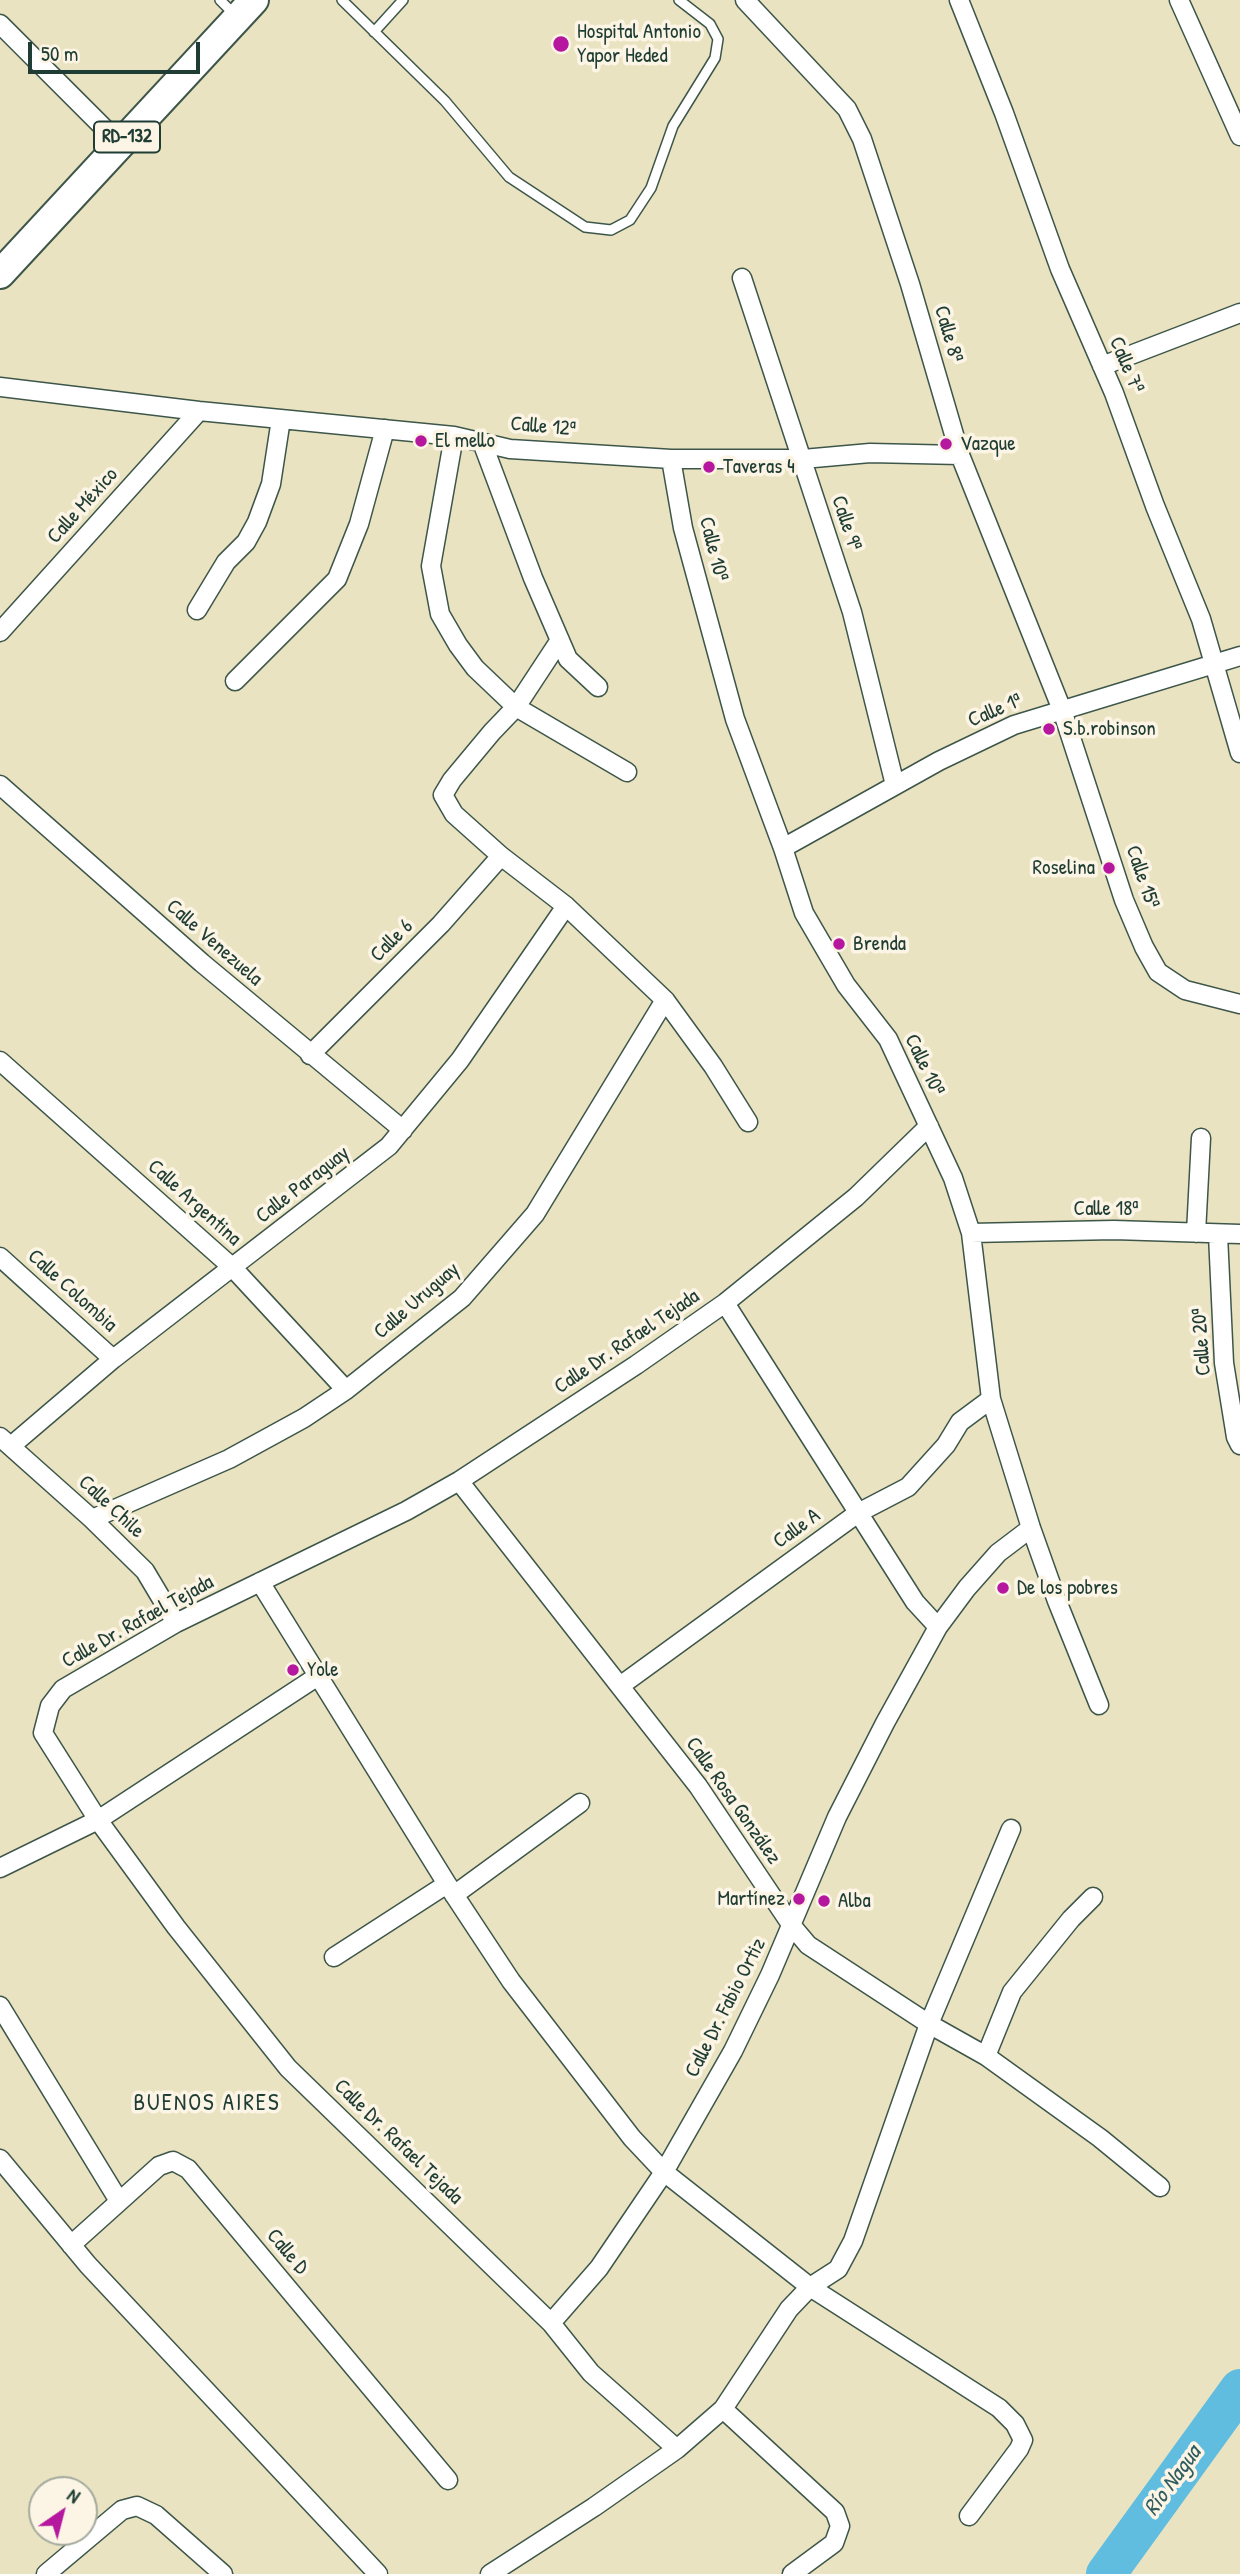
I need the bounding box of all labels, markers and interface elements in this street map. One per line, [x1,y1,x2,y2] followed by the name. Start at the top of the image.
[577,19,701,69] place label: Hospital Antonio Yapor Heded
[32,28,203,72] scale bar
[551,34,571,54] marker: Hospital Antonio Yapor Heded
[41,39,78,68] text: 50 m
[94,122,160,153] road number: RD-132
[928,303,968,365] street label: Calle 8ª
[1103,333,1149,397] street label: Calle 7ª
[509,412,577,442] street label: Calle 12ª
[435,428,495,454] place label: El mello
[960,431,1016,457] place label: Vazque
[413,433,429,449] marker: El mello
[938,436,954,452] marker: Vazque
[723,454,795,480] place label: Taveras 4
[701,459,717,475] marker: Taveras 4
[42,463,124,549] street label: Calle México
[825,493,867,553] street label: Calle 9ª
[693,514,733,584] street label: Calle 10ª
[964,689,1026,733] street label: Calle 1ª
[1063,716,1156,742] place label: S.b.robinson
[1041,721,1057,737] marker: S.b.robinson
[1120,842,1164,912] street label: Calle 15ª
[1033,855,1095,881] place label: Roselina
[1101,860,1117,876] marker: Roselina
[161,894,267,992] street label: Calle Venezuela
[365,914,419,968] street label: Calle 6
[853,931,906,957] place label: Brenda
[831,936,847,952] marker: Brenda
[898,1030,950,1100] street label: Calle 10ª
[251,1141,355,1229] street label: Calle Paraguay
[142,1154,246,1252] street label: Calle Argentina
[1074,1196,1138,1222] street label: Calle 18ª
[22,1244,122,1338] street label: Calle Colombia
[369,1257,465,1345] street label: Calle Uruguay
[550,1284,704,1400] street label: Calle Dr. Rafael Tejada
[1187,1308,1217,1376] street label: Calle 20ª
[73,1470,149,1544] street label: Calle Chile
[768,1503,826,1555] street label: Calle A
[58,1570,218,1674] street label: Calle Dr. Rafael Tejada
[1017,1575,1118,1601] place label: De los pobres
[995,1580,1011,1596] marker: De los pobres
[307,1657,339,1683] place label: Yole
[285,1662,301,1678] marker: Yole
[680,1733,786,1869] street label: Calle Rosa González
[717,1886,785,1912] place label: Martínez
[838,1888,871,1914] place label: Alba
[791,1891,807,1907] marker: Martínez
[816,1893,832,1909] marker: Alba
[680,1934,772,2082] street label: Calle Dr. Fabio Ortiz
[328,2074,468,2210] street label: Calle Dr. Rafael Tejada
[135,2090,279,2118] district label: BUENOS AIRES
[261,2224,313,2280] street label: Calle D
[1138,2441,1208,2521] water label: Río Nagua
[28,2476,98,2546] north arrow
[62,2482,85,2509] text: N

